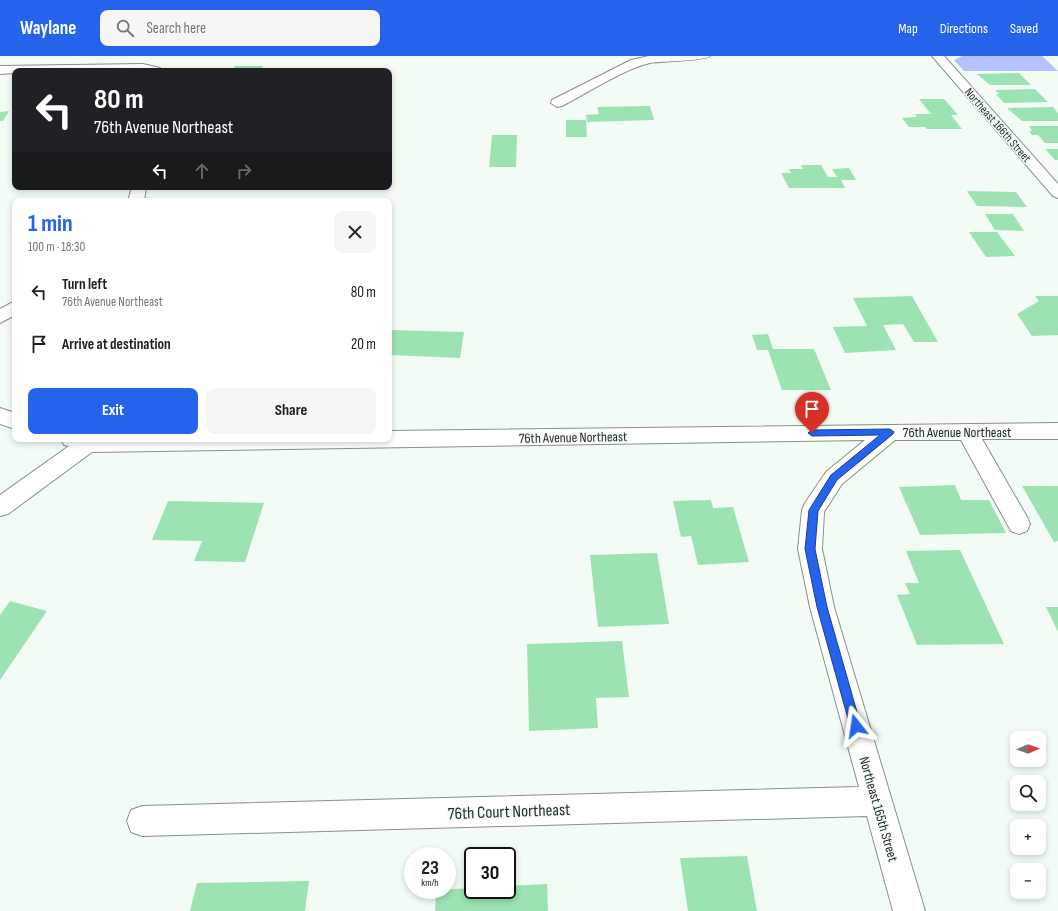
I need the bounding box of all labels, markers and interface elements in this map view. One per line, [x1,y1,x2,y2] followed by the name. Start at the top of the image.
[100,10,380,46] search box
[20,17,76,40] text: Waylane
[114,17,136,39] icon: search
[146,19,206,38] text: Search here
[898,20,918,37] text: Map
[940,20,988,37] text: Directions
[1010,20,1038,37] text: Saved
[94,83,143,116] text: 80 m
[28,84,80,136] icon: left
[961,85,1034,166] street label: Northeast 166th Street
[94,117,233,138] text: 76th Avenue Northeast
[149,160,171,182] icon: left
[191,160,213,182] icon: ahead
[233,160,255,182] icon: right
[28,209,73,238] text: 1 min
[334,211,376,253] button: close
[28,239,85,255] text: 100 m · 18:30
[62,275,107,294] text: Turn left
[28,281,50,303] icon: left
[351,283,376,302] text: 80 m
[62,294,163,310] text: 76th Avenue Northeast
[28,333,50,355] icon: arrive
[62,335,171,354] text: Arrive at destination
[351,335,376,354] text: 20 m
[28,388,198,434] button: Exit
[206,388,376,434] button: Share
[795,392,829,433] pin
[801,398,823,420] icon: arrive
[903,424,1011,441] street label: 76th Avenue Northeast
[519,428,627,447] street label: 76th Avenue Northeast
[835,705,877,747] position arrow
[1010,731,1046,767] north arrow
[1010,731,1046,899] map controls
[855,755,902,864] street label: Northeast 165th Street
[1010,775,1046,811] button: search
[447,800,571,824] street label: 76th Court Northeast
[1010,819,1046,855] button: +
[464,847,516,899] speed limit sign: 30
[421,856,439,880] text: 23
[1010,863,1046,899] button: −
[421,877,439,889] text: km/h

